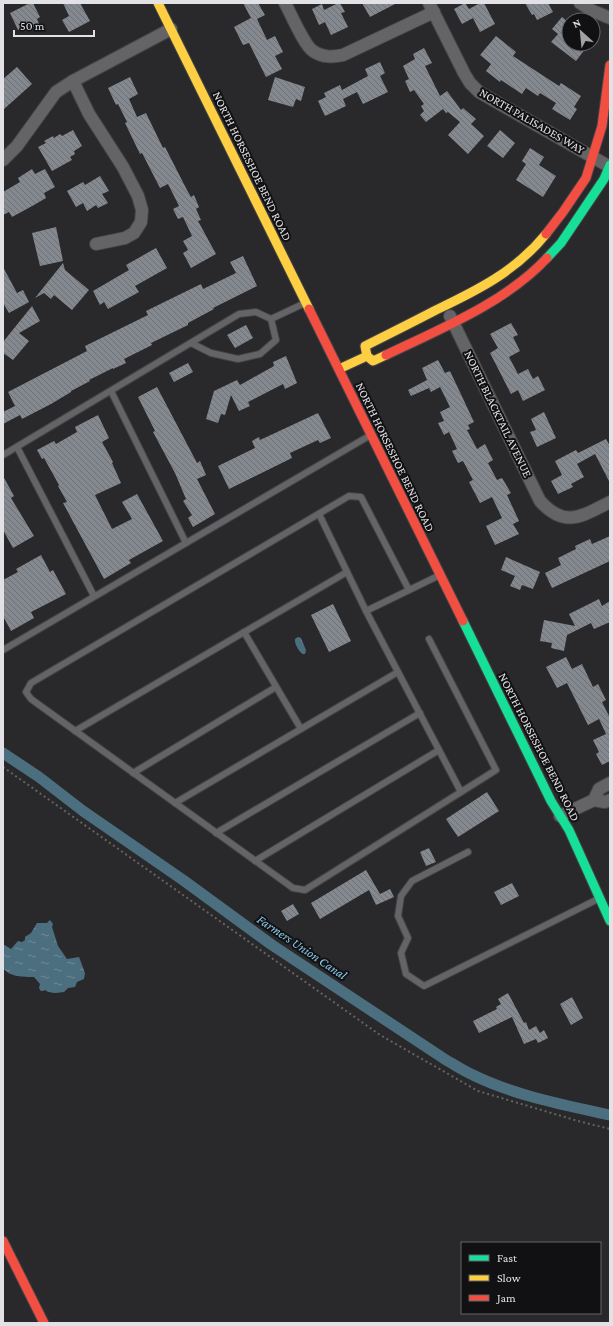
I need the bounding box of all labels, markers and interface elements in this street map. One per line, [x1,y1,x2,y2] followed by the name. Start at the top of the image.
[14,12,94,38] scale bar
[561,12,601,52] north arrow
[570,16,583,30] text: N
[20,19,45,33] text: 50 m
[477,85,588,157] street label: NORTH PALISADES WAY
[210,89,294,243] street label: NORTH HORSESHOE BEND ROAD
[461,348,535,480] street label: NORTH BLACKTAIL AVENUE
[353,380,437,534] street label: NORTH HORSESHOE BEND ROAD
[495,671,583,823] street label: NORTH HORSESHOE BEND ROAD
[254,911,350,983] water label: Farmers Union Canal
[461,1242,601,1314] legend
[497,1251,518,1265] text: Fast
[497,1271,521,1285] text: Slow
[496,1291,516,1305] text: Jam

